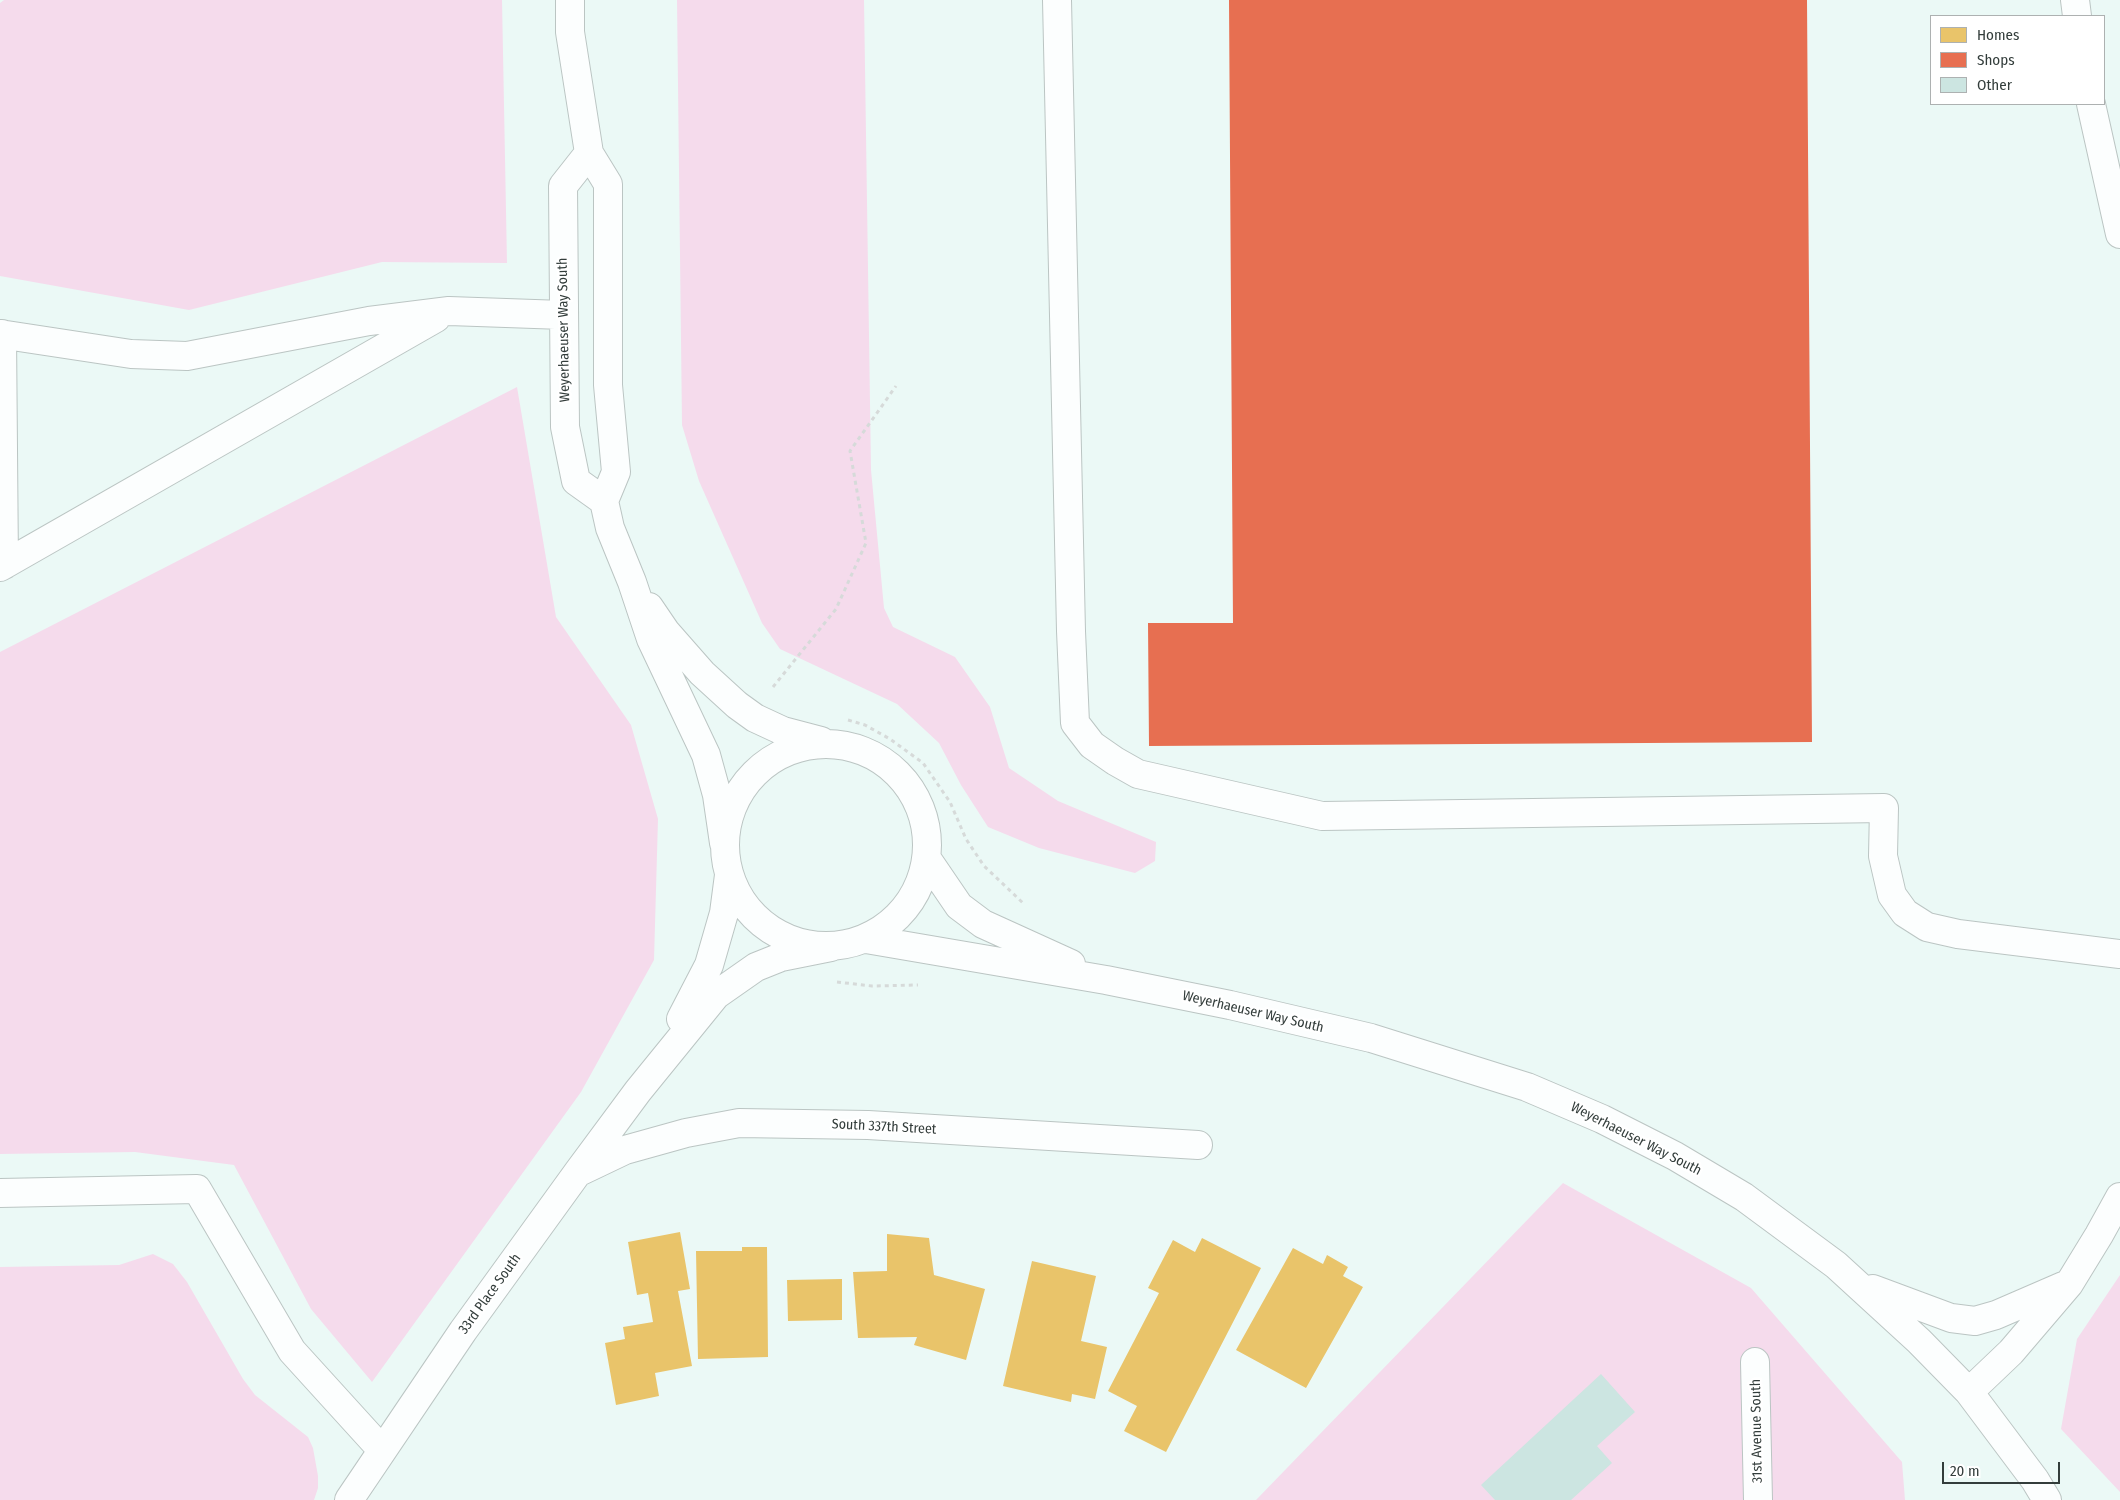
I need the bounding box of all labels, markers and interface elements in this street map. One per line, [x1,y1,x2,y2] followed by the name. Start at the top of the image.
[1930,15,2105,105] legend
[1977,26,2019,44] text: Homes
[1977,51,2015,69] text: Shops
[1977,76,2012,94] text: Other
[554,258,574,402] street label: Weyerhaeuser Way South
[1181,988,1325,1036] street label: Weyerhaeuser Way South
[1568,1099,1704,1179] street label: Weyerhaeuser Way South
[831,1116,937,1138] street label: South 337th Street
[455,1251,525,1337] street label: 33rd Place South
[1748,1379,1766,1483] street label: 31st Avenue South
[1945,1452,2062,1484] scale bar
[1950,1462,1980,1480] text: 20 m

